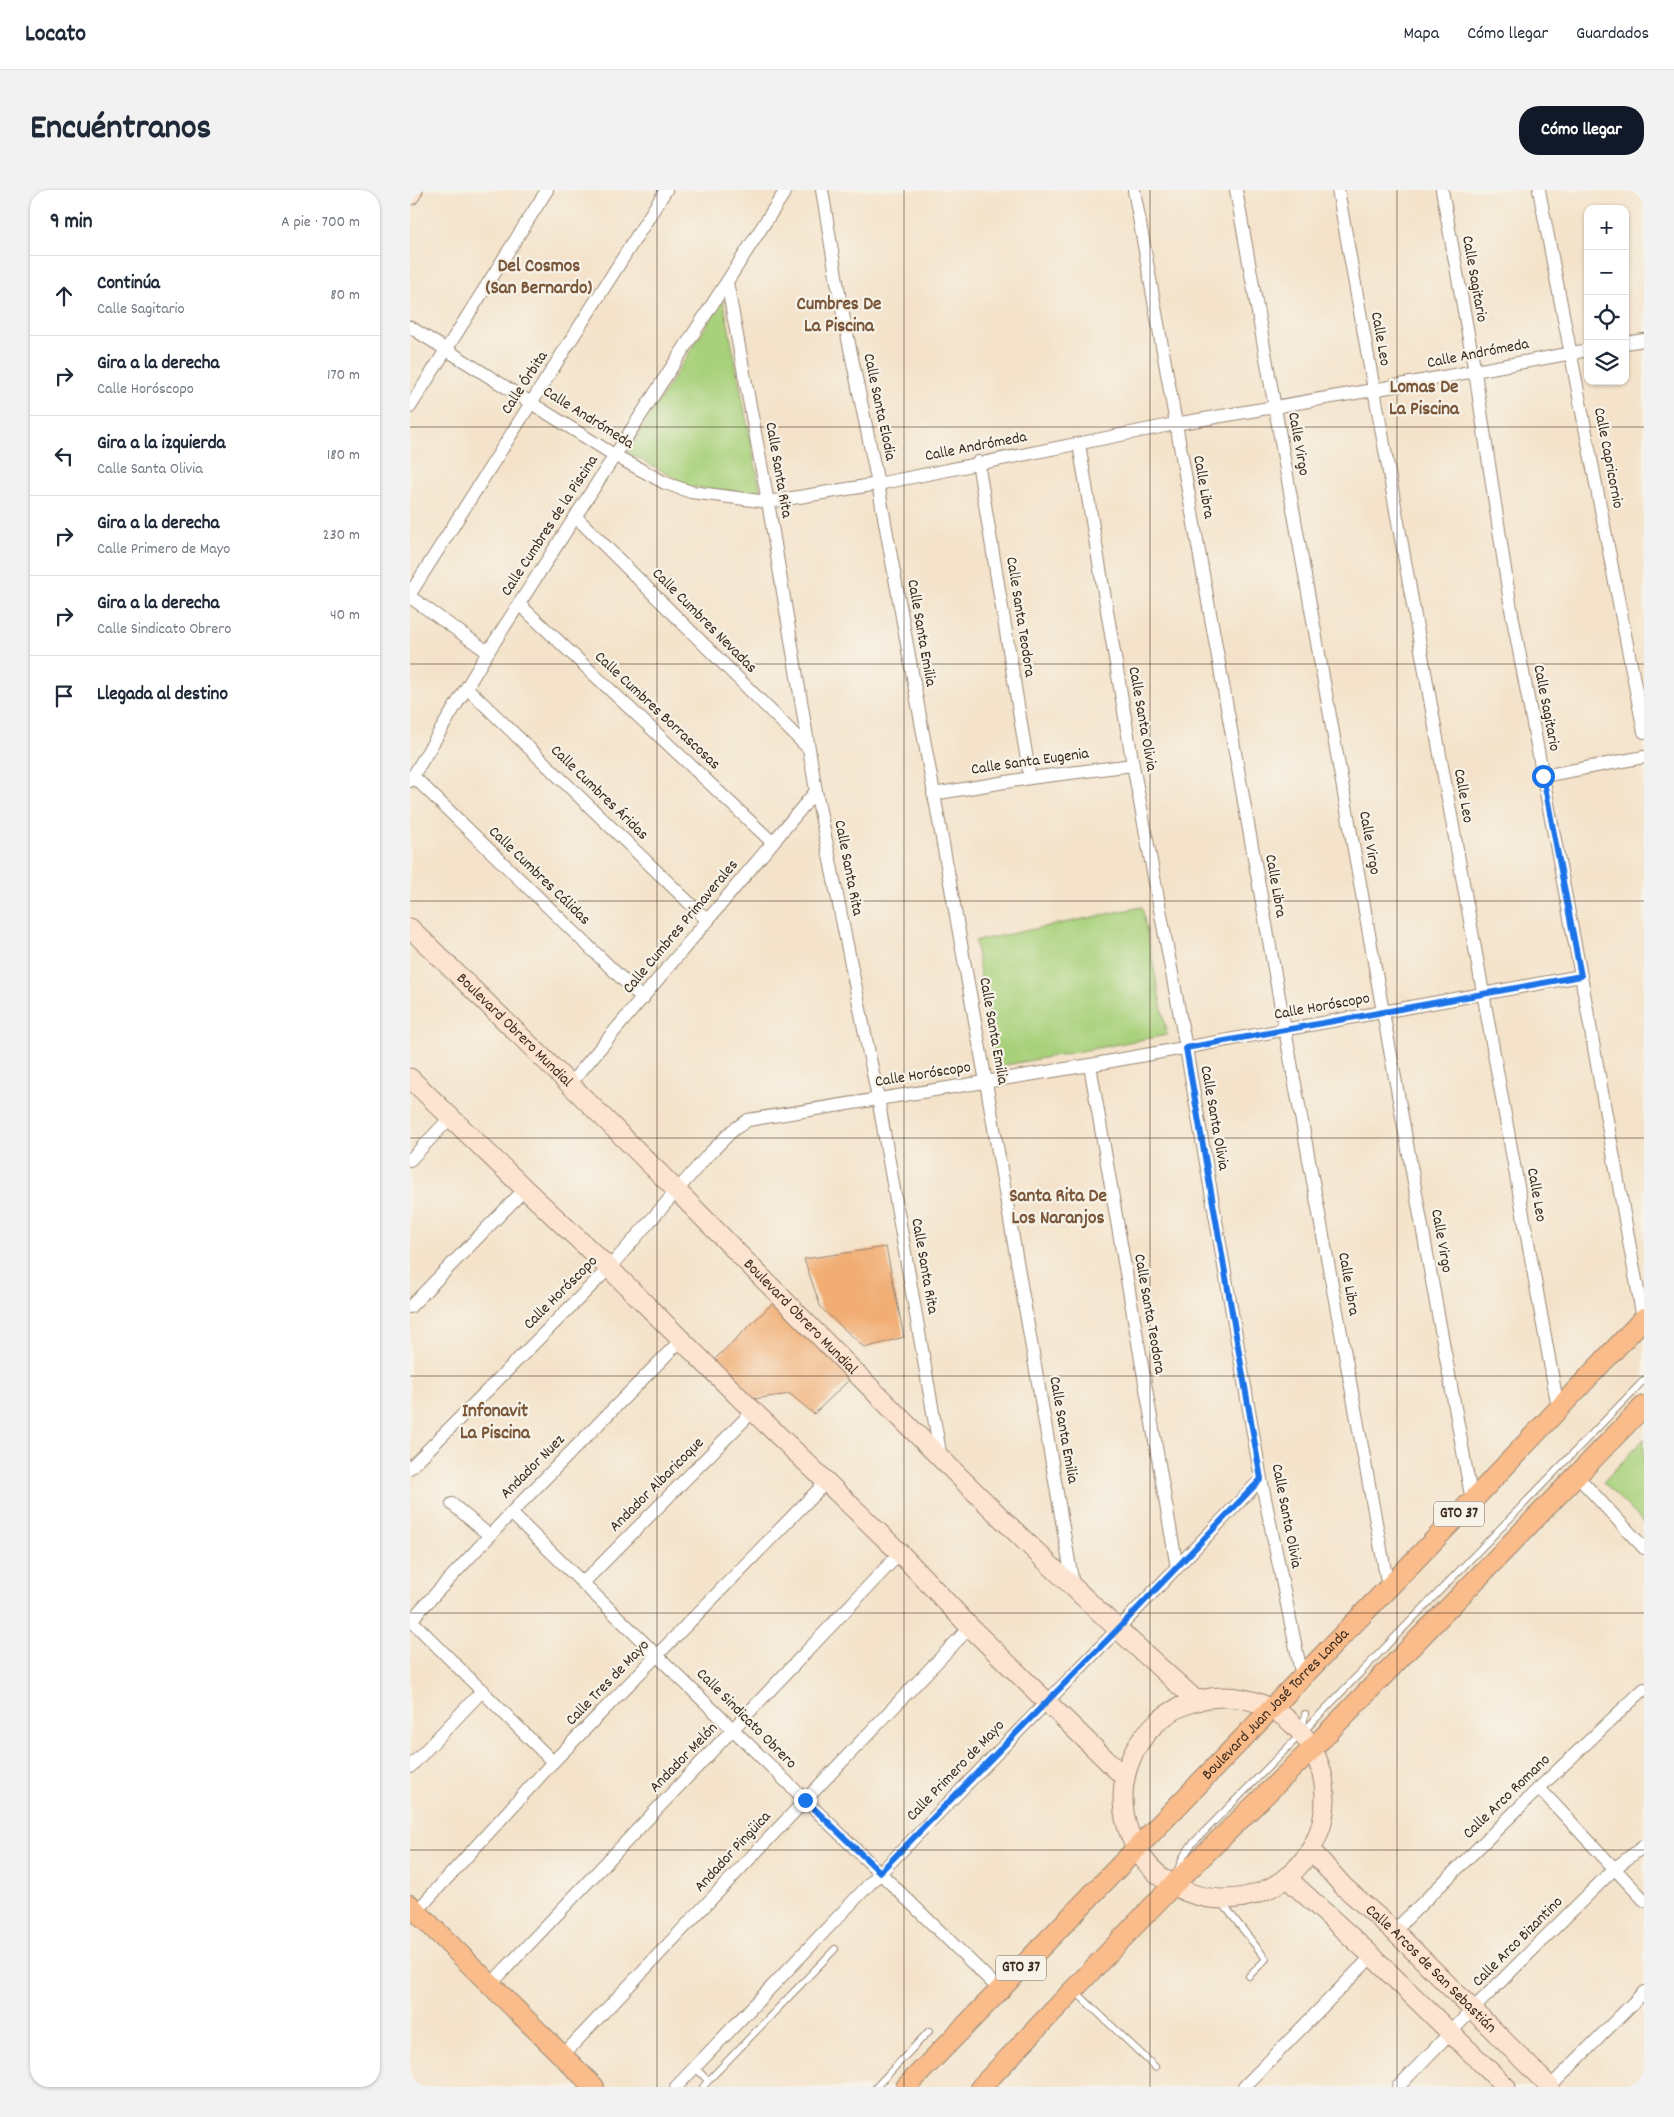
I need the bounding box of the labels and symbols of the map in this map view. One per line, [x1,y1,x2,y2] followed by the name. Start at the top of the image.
[1455,234,1493,324] street label: Calle Sagitario
[486,254,592,303] district label: Del Cosmos (San Bernardo)
[797,292,881,341] district label: Cumbres De La Piscina
[1364,310,1396,368] street label: Calle Leo
[1425,333,1531,375] street label: Calle Andrómeda
[496,346,554,419] street label: Calle Órbita
[856,351,902,463] street label: Calle Santa Elodia
[1389,375,1460,424] district label: Lomas De La Piscina
[538,381,638,455] street label: Calle Andrómeda
[1587,406,1629,510] street label: Calle Capricornio
[1281,410,1315,478] street label: Calle Virgo
[758,420,798,520] street label: Calle Santa Rita
[923,426,1029,468] street label: Calle Andrómeda
[496,450,605,601] street label: Calle Cumbres de la Piscina
[1186,454,1220,521] street label: Calle Libra
[999,555,1041,679] street label: Calle Santa Teodora
[646,563,762,679] street label: Calle Cumbres Nevadas
[900,578,942,689] street label: Calle Santa Emilia
[589,646,725,776] street label: Calle Cumbres Borrascosas
[1526,663,1566,753] street label: Calle Sagitario
[1121,665,1163,774] street label: Calle Santa Olivia
[545,740,653,846] street label: Calle Cumbres Áridas
[970,742,1091,782] street label: Calle Santa Eugenia
[1532,765,1555,788] route start
[1447,767,1479,825] street label: Calle Leo
[1352,809,1386,877] street label: Calle Virgo
[827,818,869,918] street label: Calle Santa Rita
[483,821,595,931] street label: Calle Cumbres Cálidas
[1258,853,1292,920] street label: Calle Libra
[618,855,744,999] street label: Calle Cumbres Primaverales
[451,968,578,1093] street label: Boulevard Obrero Mundial
[972,976,1014,1087] street label: Calle Santa Emilia
[1272,987,1372,1027] street label: Calle Horóscopo
[873,1056,973,1094] street label: Calle Horóscopo
[1193,1064,1235,1173] street label: Calle Santa Olivia
[1520,1166,1552,1224] street label: Calle Leo
[1009,1184,1107,1233] district label: Santa Rita De Los Naranjos
[1424,1207,1458,1275] street label: Calle Virgo
[904,1216,944,1316] street label: Calle Santa Rita
[519,1251,603,1335] street label: Calle Horóscopo
[1331,1251,1365,1318] street label: Calle Libra
[1127,1252,1171,1376] street label: Calle Santa Teodora
[738,1253,863,1380] street label: Boulevard Obrero Mundial
[1042,1375,1084,1486] street label: Calle Santa Emilia
[460,1399,531,1448] district label: Infonavit La Piscina
[495,1429,571,1505] street label: Andador Nuez
[604,1432,710,1538] street label: Andador Albaricoque
[1265,1462,1307,1571] street label: Calle Santa Olivia
[1434,1502,1484,1526] road number: GTO 37
[1197,1623,1355,1785] street label: Boulevard Juan José Torres Landa
[561,1635,655,1731] street label: Calle Tres de Mayo
[690,1663,802,1775] street label: Calle Sindicato Obrero
[901,1715,1011,1827] street label: Calle Primero de Mayo
[644,1718,724,1798] street label: Andador Melón
[1458,1749,1556,1845] street label: Calle Arco Romano
[794,1789,817,1812] route end
[689,1806,777,1898] street label: Andador Pingüica
[1467,1891,1569,1993] street label: Calle Arco Bizantino
[1360,1899,1502,2039] street label: Calle Arcos de San Sebastián
[996,1956,1046,1980] road number: GTO 37

